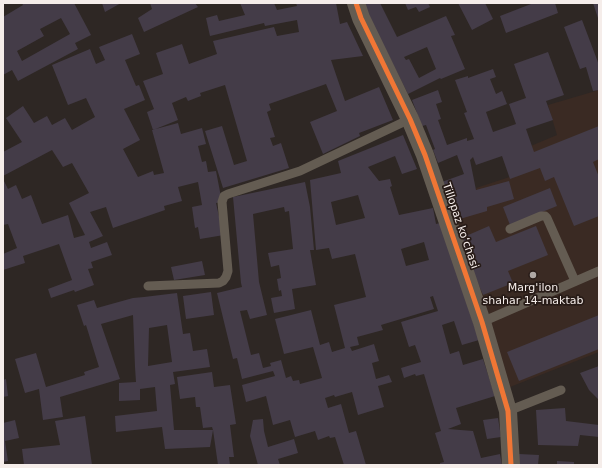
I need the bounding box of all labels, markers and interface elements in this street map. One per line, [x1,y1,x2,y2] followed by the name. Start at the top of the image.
[439,181,481,271] street label: Tillopaz koʻchasi
[528,270,538,280] marker: Marg'ilon shahar 14-maktab
[482,281,584,307] place label: Marg'ilon shahar 14-maktab

